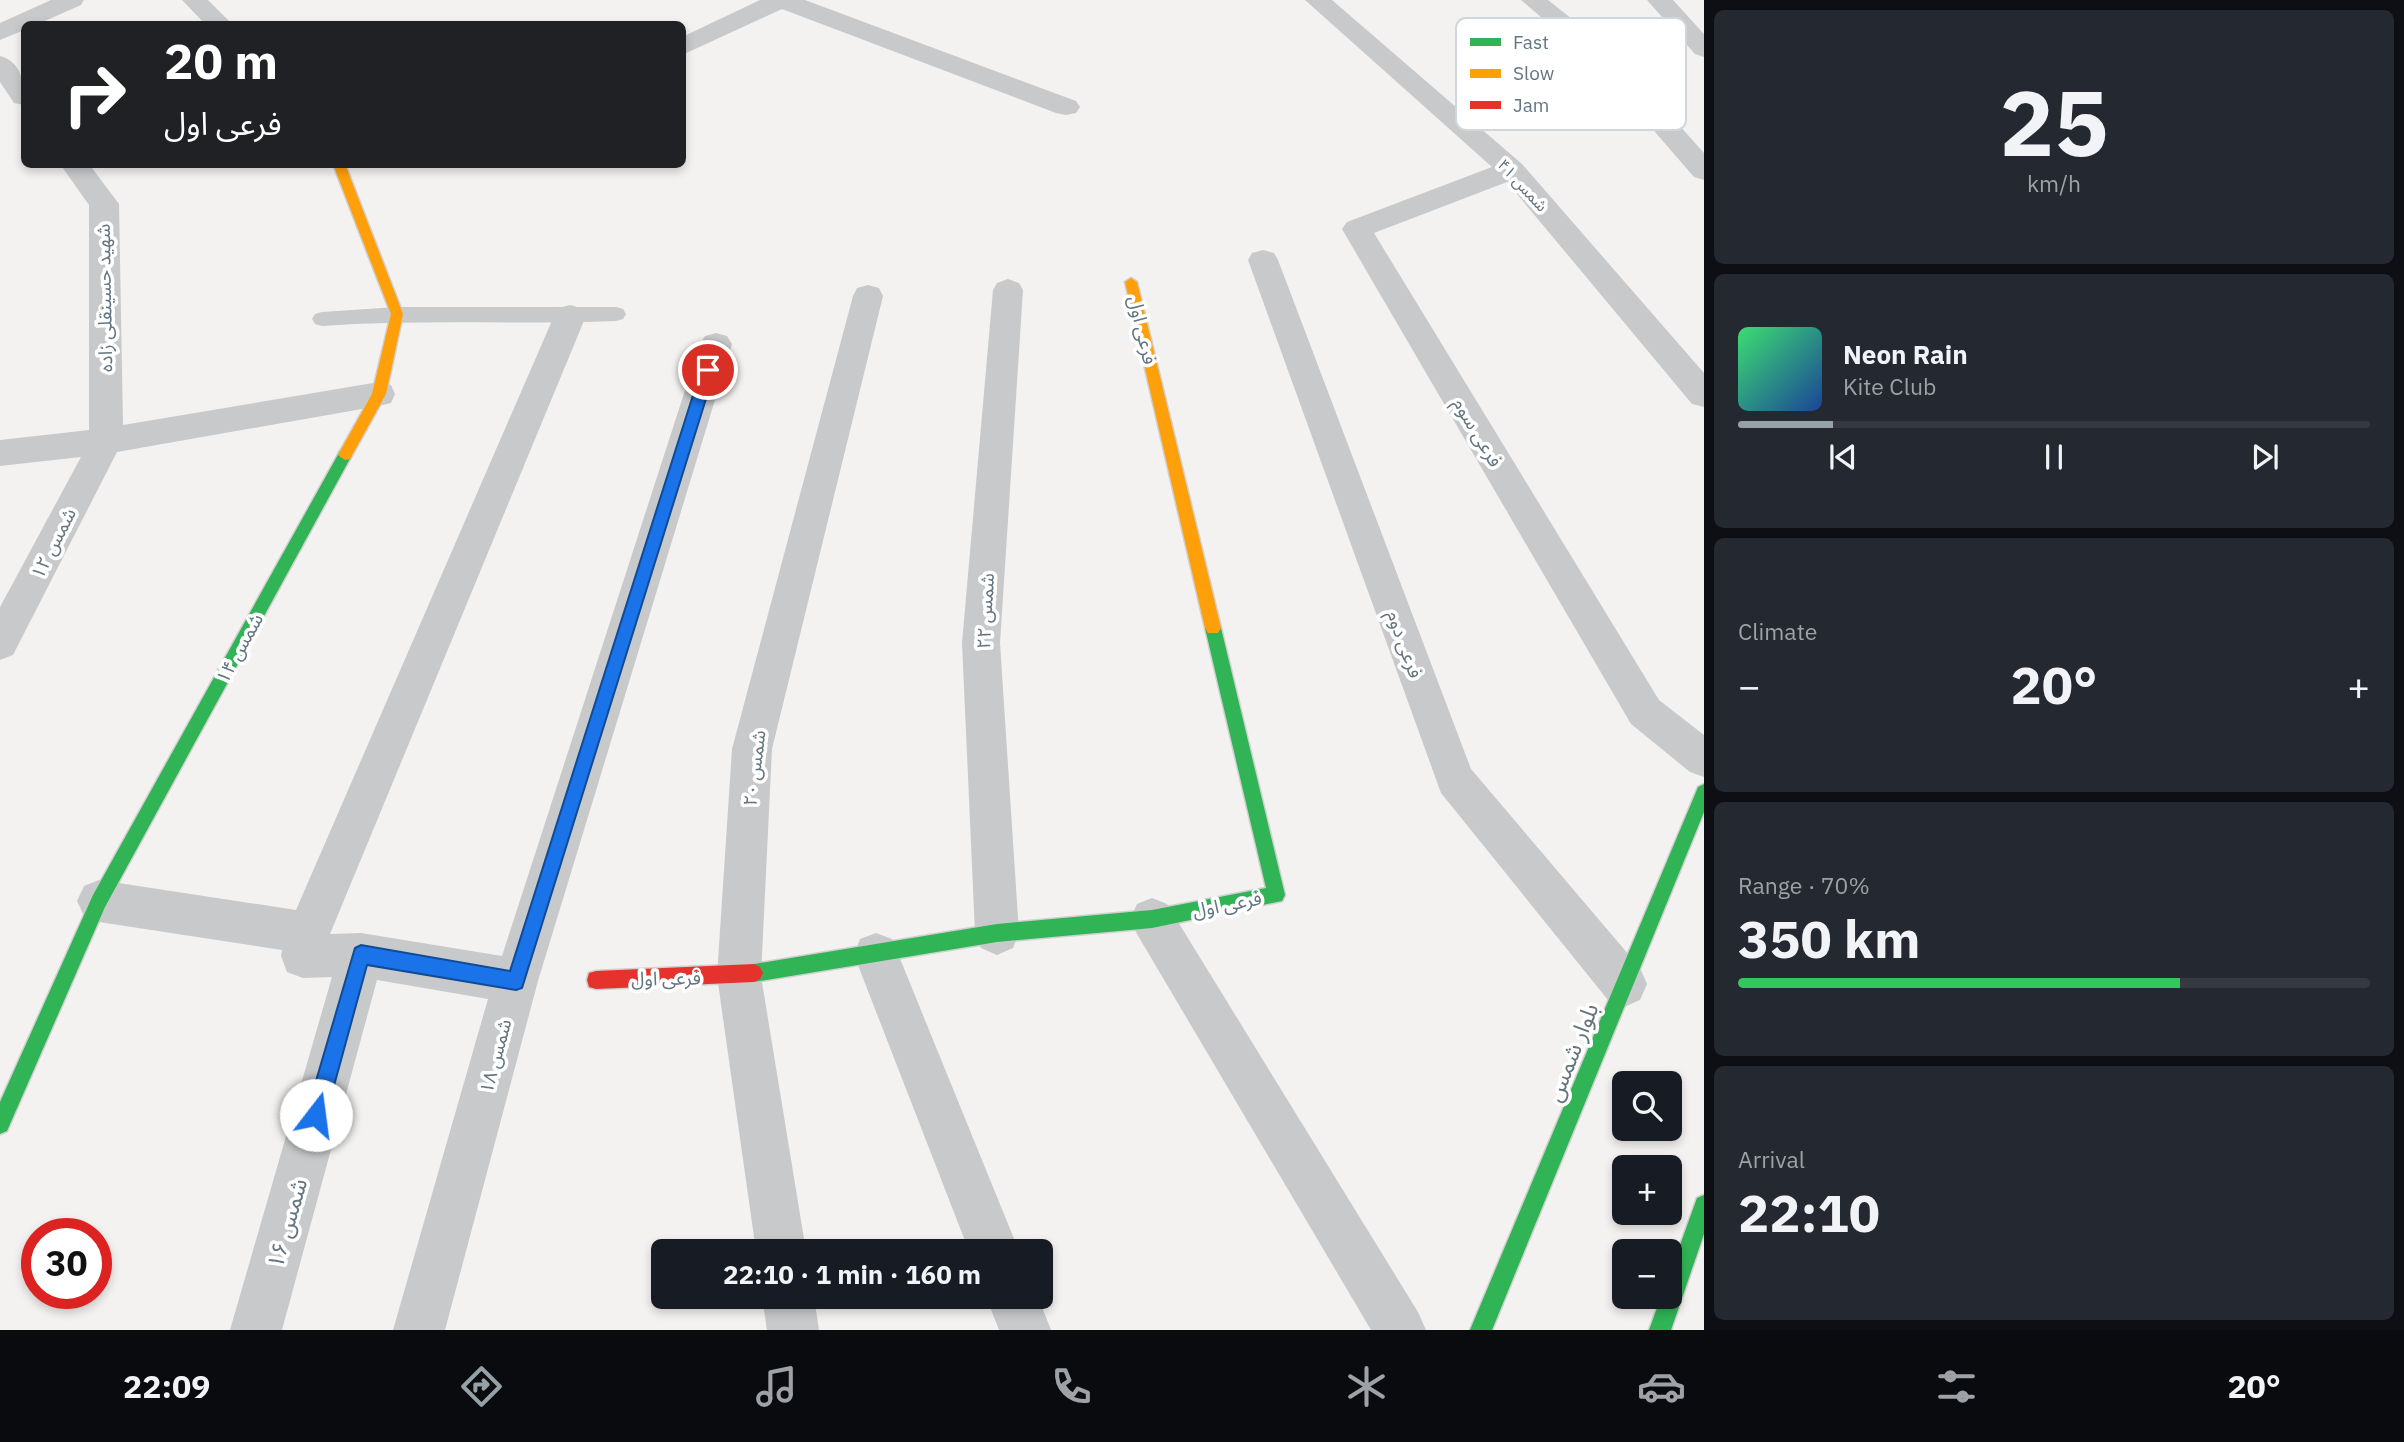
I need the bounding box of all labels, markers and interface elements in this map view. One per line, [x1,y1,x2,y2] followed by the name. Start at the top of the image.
[1456,18,1686,130] legend
[164,29,278,92] text: 20 m
[1513,30,1549,54] text: Fast
[49,49,140,140] icon: right
[1513,61,1554,85] text: Slow
[1999,63,2109,181] text: 25
[1513,93,1549,117] text: Jam
[164,102,282,144] text: فرعی اول
[1494,155,1552,215] street label: شمس ۴۱
[2027,168,2081,198] text: km/h
[91,224,117,372] street label: شهید حسینقلی زاده
[1123,293,1163,367] street label: فرعی اول
[1843,337,1968,371] text: Neon Rain
[678,340,738,400] pin
[689,351,727,389] icon: arrive
[1843,371,1936,401] text: Kite Club
[1445,393,1508,473] street label: فرعی سوم
[1824,438,1862,476] icon: previous
[2035,438,2073,476] icon: pause
[2246,438,2284,476] icon: next
[25,504,81,582] street label: شمس ۱۲
[971,572,999,650] street label: شمس ۲۲
[1379,607,1428,682] street label: فرعی دوم
[210,609,268,687] street label: شمس ۱۴
[1738,616,1817,646] text: Climate
[2011,651,2097,718] text: 20°
[1738,661,1761,710] text: −
[2347,661,2370,710] text: +
[737,729,771,807] street label: شمس ۲۰
[1738,870,1870,900] text: Range · 70%
[1190,886,1264,922] street label: فرعی اول
[1738,905,1920,972] text: 350 km
[631,965,701,991] street label: فرعی اول
[1538,998,1604,1106] street label: بلوار شمس
[474,1016,516,1096] street label: شمس ۱۸
[1612,1071,1682,1309] map controls
[1612,1071,1682,1141] button: search
[279,1078,353,1152] position arrow
[1738,1144,1805,1174] text: Arrival
[1612,1155,1682,1225] button: +
[259,1175,313,1271] street label: شمس ۱۶
[1738,1179,1880,1246] text: 22:10
[21,1218,112,1309] speed limit sign: 30
[1612,1239,1682,1309] button: −
[723,1257,981,1291] text: 22:10 · 1 min · 160 m
[457,1362,506,1411] icon: directions
[752,1362,801,1411] icon: music
[1047,1362,1096,1411] icon: phone
[1342,1362,1391,1411] icon: climate
[1637,1362,1686,1411] icon: car
[1932,1362,1981,1411] icon: filters
[123,1365,210,1407] text: 22:09
[2227,1365,2281,1407] text: 20°

